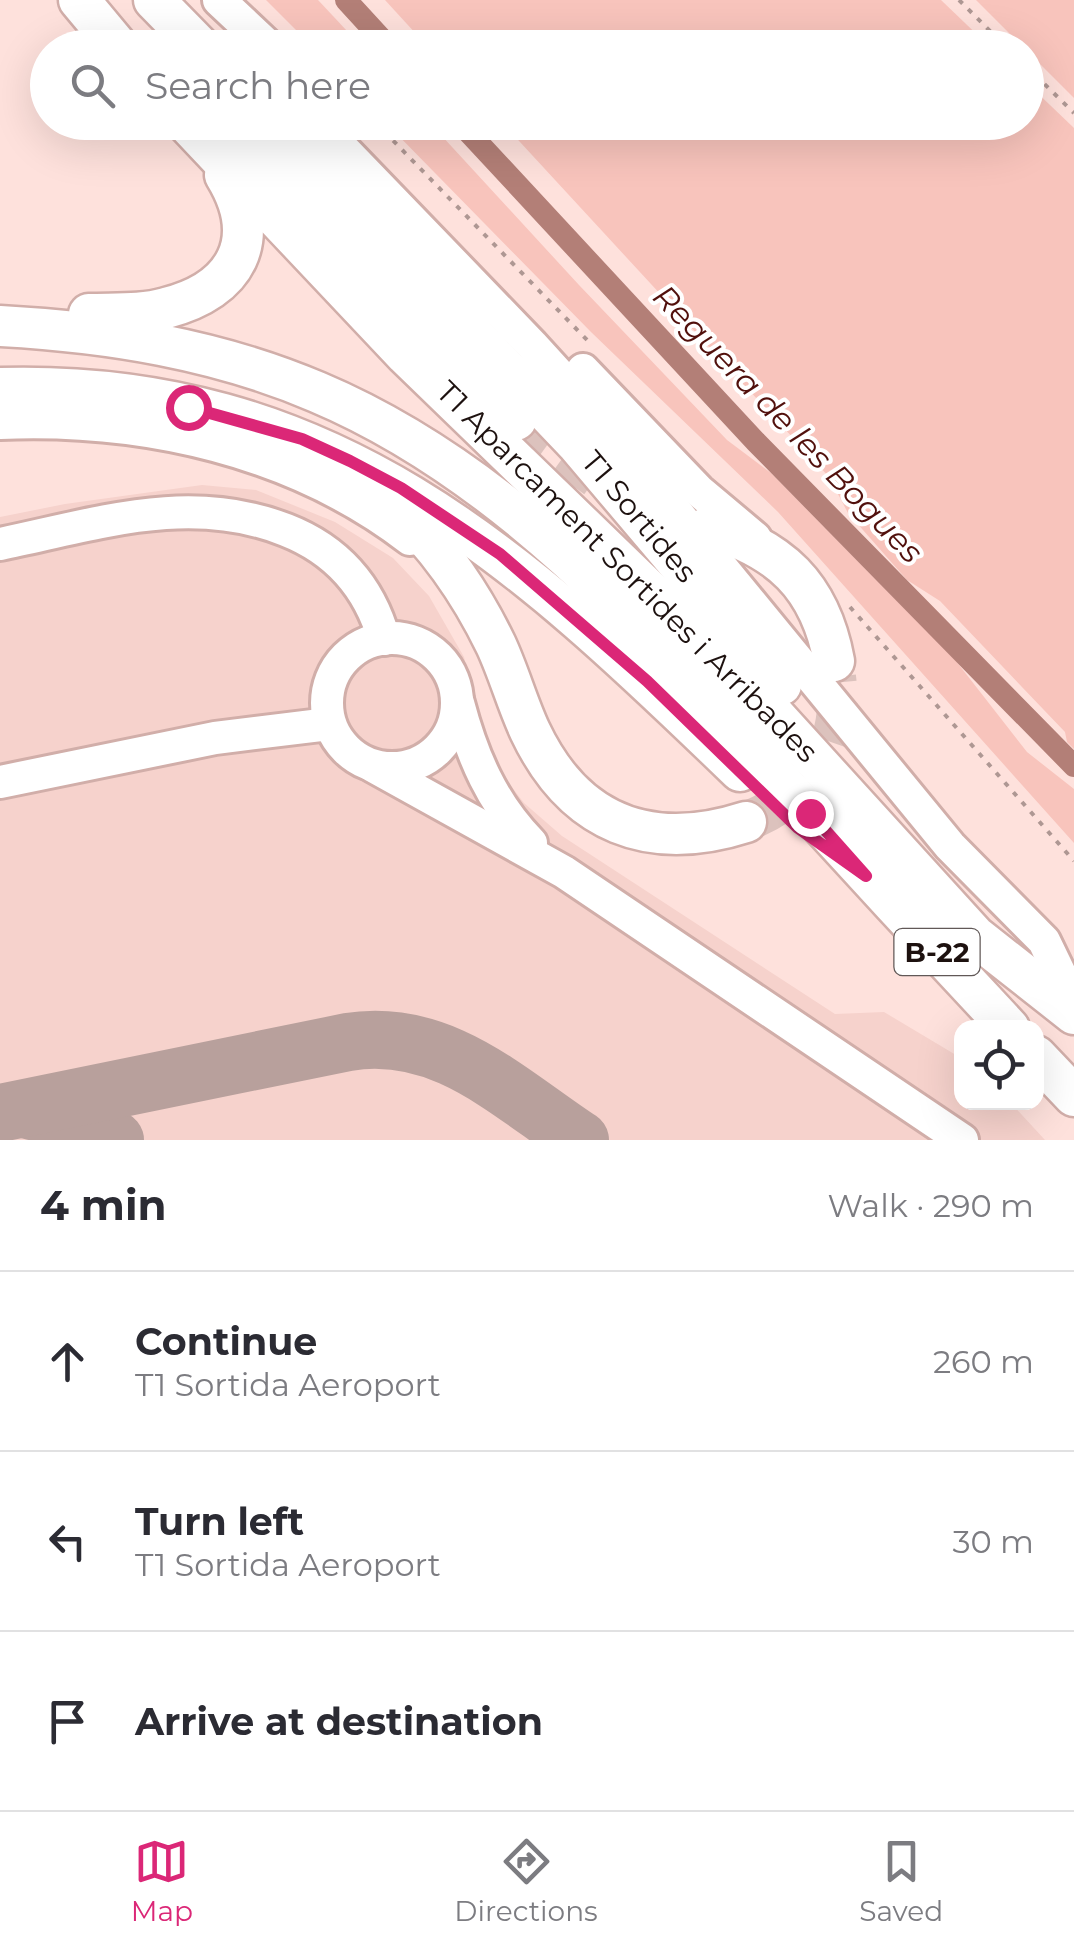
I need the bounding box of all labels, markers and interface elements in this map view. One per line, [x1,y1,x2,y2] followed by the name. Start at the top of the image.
[30,30,1044,140] search box
[65,58,120,113] icon: search
[145,62,371,109] text: Search here
[645,276,932,571] water label: Reguera de les Bogues
[429,373,826,770] street label: T1 Aparcament Sortides i Arribades
[166,385,212,431] route start
[574,443,705,590] street label: T1 Sortides
[788,791,834,837] route end
[894,929,980,975] road number: B-22
[954,1020,1044,1110] map controls
[954,1020,1044,1110] button: locate
[40,1179,167,1231] text: 4 min
[828,1186,1034,1225] text: Walk · 290 m
[135,1318,317,1365] text: Continue
[40,1334,95,1389] icon: ahead
[933,1342,1034,1381] text: 260 m
[135,1365,441,1404] text: T1 Sortida Aeroport
[135,1498,304,1545] text: Turn left
[40,1514,95,1569] icon: left
[952,1522,1034,1561] text: 30 m
[135,1545,441,1584] text: T1 Sortida Aeroport
[40,1694,95,1749] icon: arrive
[135,1698,543,1745] text: Arrive at destination
[131,1834,193,1928] tab: Map
[454,1834,598,1928] tab: Directions
[859,1834,943,1928] tab: Saved

